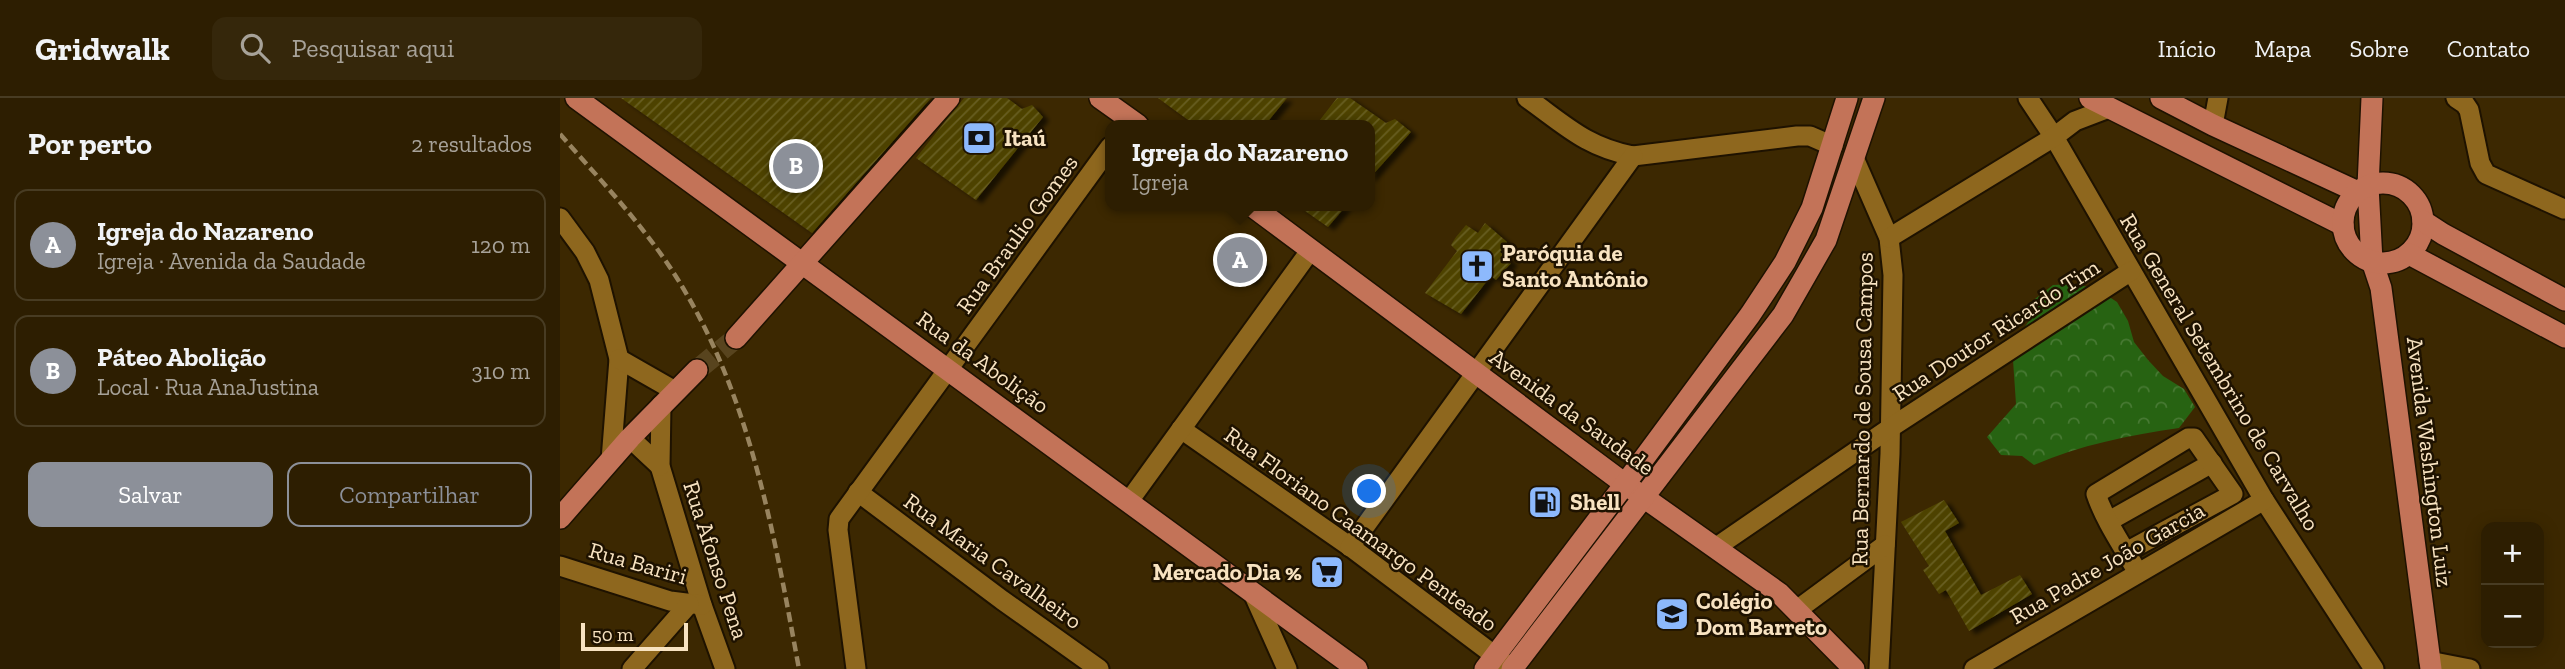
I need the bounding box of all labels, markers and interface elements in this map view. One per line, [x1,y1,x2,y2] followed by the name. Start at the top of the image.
[212,17,702,80] search box
[35,29,170,68] text: Gridwalk
[236,29,274,67] icon: search
[292,32,454,64] text: Pesquisar aqui
[2158,34,2216,63] text: Início
[2254,34,2311,63] text: Mapa
[2349,34,2409,63] text: Sobre
[2447,34,2530,63] text: Contato
[960,119,998,157] bank icon: Itaú
[1105,120,1375,211] popup
[1004,124,1047,152] place label: Itaú
[28,126,152,162] text: Por perto
[411,130,532,158] text: 2 resultados
[1132,136,1348,168] text: Igreja do Nazareno
[773,140,819,192] pin: B
[950,149,1084,319] street label: Rua Braulio Gomes
[1132,168,1189,196] text: Igreja
[2114,208,2326,536] street label: Rua General Setembrino de Carvalho
[97,215,313,247] text: Igreja do Nazareno
[45,231,61,259] text: A
[471,231,530,259] text: 120 m
[1217,234,1263,286] pin: A
[1502,239,1648,293] place label: Paróquia de Santo Antônio
[97,247,366,275] text: Igreja · Avenida da Saudade
[1458,247,1496,285] church icon: Paróquia de Santo Antônio
[1845,252,1879,566] street label: Rua Bernardo de Sousa Campos
[1887,253,2105,407] street label: Rua Doutor Ricardo Tim
[911,305,1055,419] street label: Rua da Abolição
[2401,335,2459,589] street label: Avenida Washington Luiz
[97,341,266,373] text: Páteo Abolição
[1484,343,1660,481] street label: Avenida da Saudade
[46,357,60,385] text: B
[472,357,530,385] text: 310 m
[97,373,319,401] text: Local · Rua AnaJustina
[1219,421,1503,637] street label: Rua Floriano Caamargo Penteado
[28,462,273,527] button: Salvar
[287,462,532,527] button: Compartilhar
[1352,474,1386,508] your location
[677,477,755,643] street label: Rua Afonso Pena
[1526,483,1564,521] fuel station icon: Shell
[899,487,1087,635] street label: Rua Maria Cavalheiro
[1570,488,1621,516] place label: Shell
[2005,496,2209,630] street label: Rua Padre João Garcia
[2481,522,2544,648] map controls
[2481,522,2544,585] button: +
[586,536,690,590] street label: Rua Bariri
[1308,553,1346,591] supermarket icon: Mercado Dia %
[1153,558,1302,586] place label: Mercado Dia %
[2481,585,2544,648] button: −
[1696,587,1827,641] place label: Colégio Dom Barreto
[1653,595,1691,633] school or university icon: Colégio Dom Barreto
[581,620,688,652] scale bar
[592,623,633,646] text: 50 m

